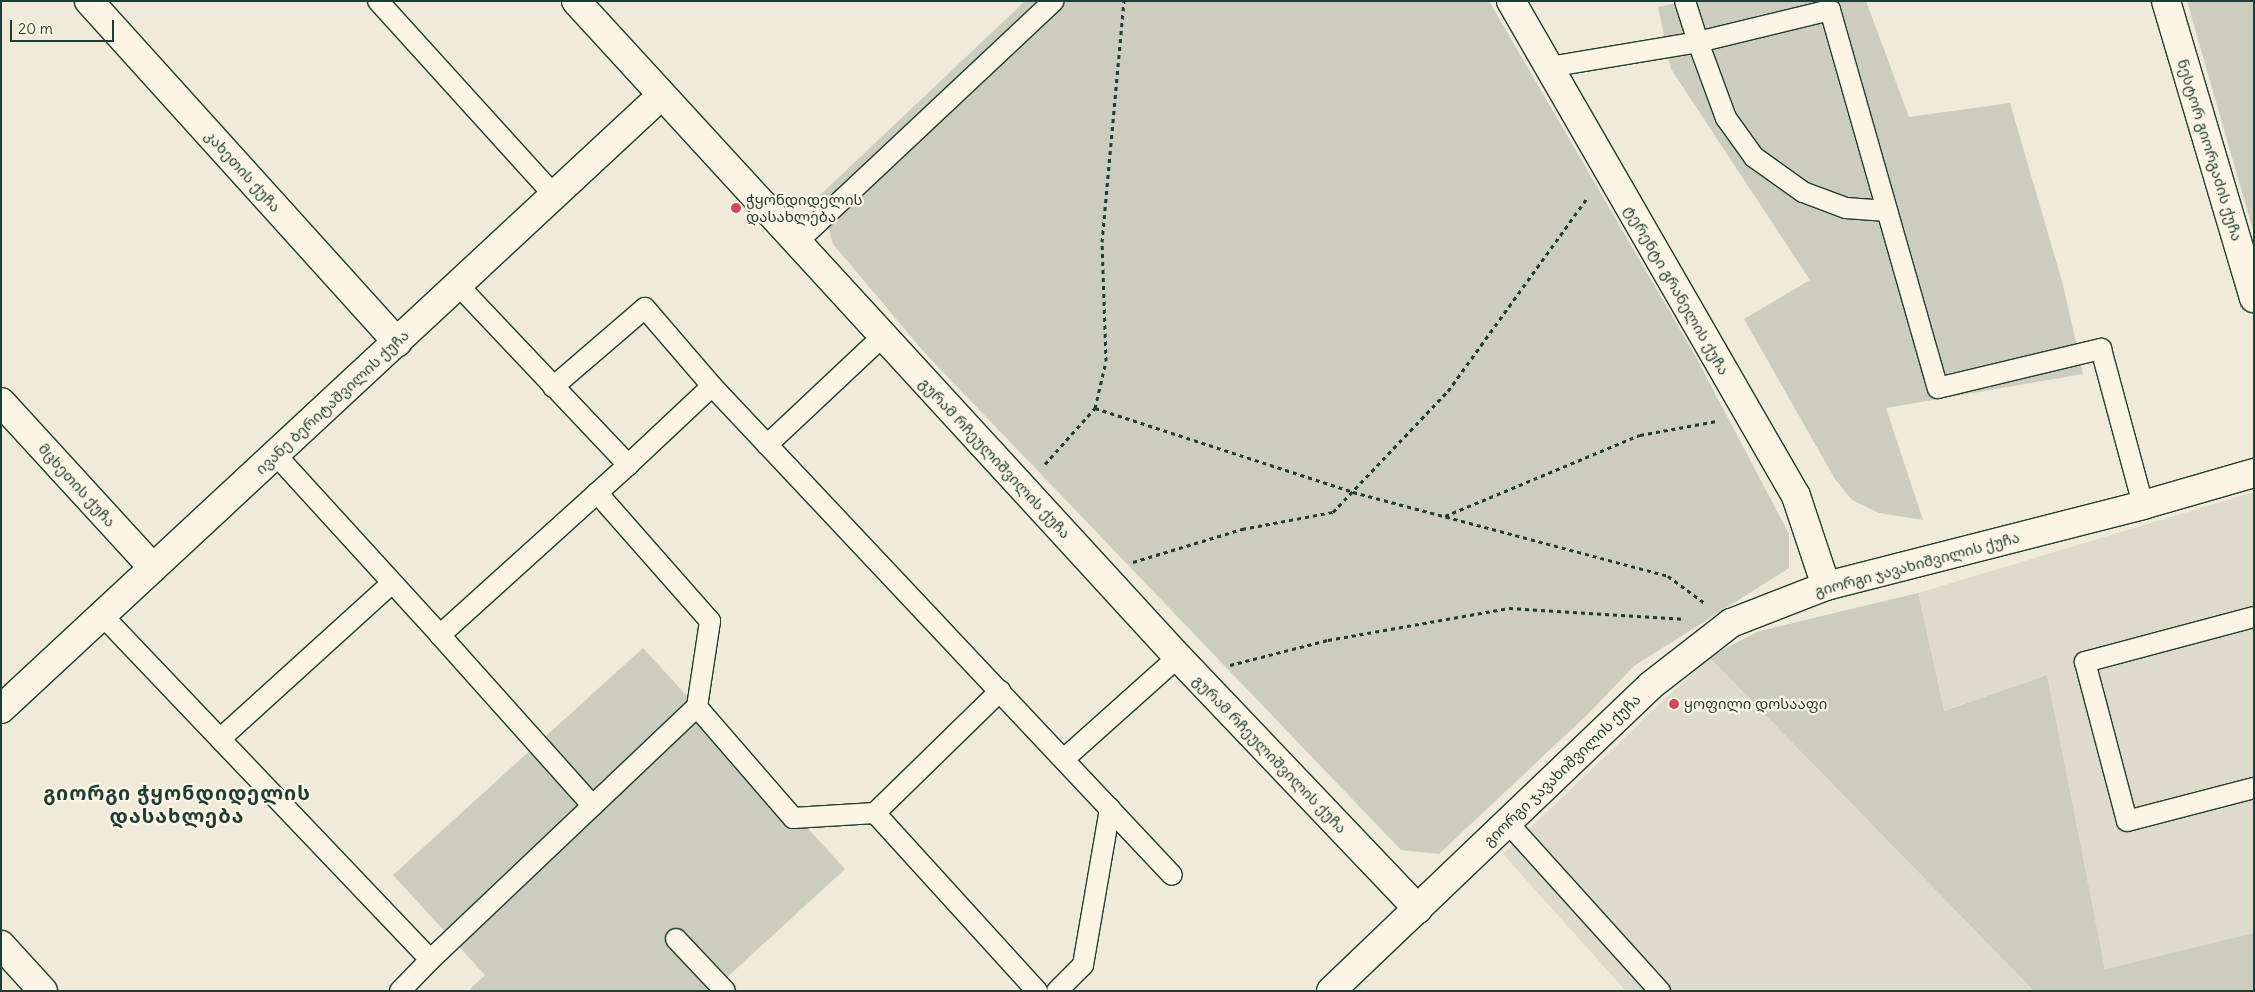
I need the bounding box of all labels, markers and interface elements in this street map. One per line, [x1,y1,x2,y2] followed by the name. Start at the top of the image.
[12,10,116,42] scale bar
[18,19,53,38] text: 20 m
[2174,57,2246,243] street label: ნესტორ გიორგაძის ქუჩა
[202,126,284,216] street label: კახეთის ქუჩა
[746,190,863,225] place label: ჭყონდიდელის დასახლება
[730,202,742,214] marker: ჭყონდიდელის დასახლება
[1621,202,1733,378] street label: ტერენტი გრანელის ქუჩა
[252,326,412,478] street label: ივანე ბერიტაშვილის ქუჩა
[916,374,1074,542] street label: გურამ რჩეულიშვილის ქუჩა
[35,440,119,530] street label: მცხეთის ქუჩა
[1813,528,2021,600] street label: გიორგი ჯავახიშვილის ქუჩა
[1189,671,1351,837] street label: გურამ რჩეულიშვილის ქუჩა
[1480,690,1644,850] street label: გიორგი ჯავახიშვილის ქუჩა
[1684,695,1827,713] place label: ყოფილი დოსააფი
[1668,698,1680,710] marker: ყოფილი დოსააფი
[41,780,313,827] district label: გიორგი ჭყონდიდელის დასახლება

